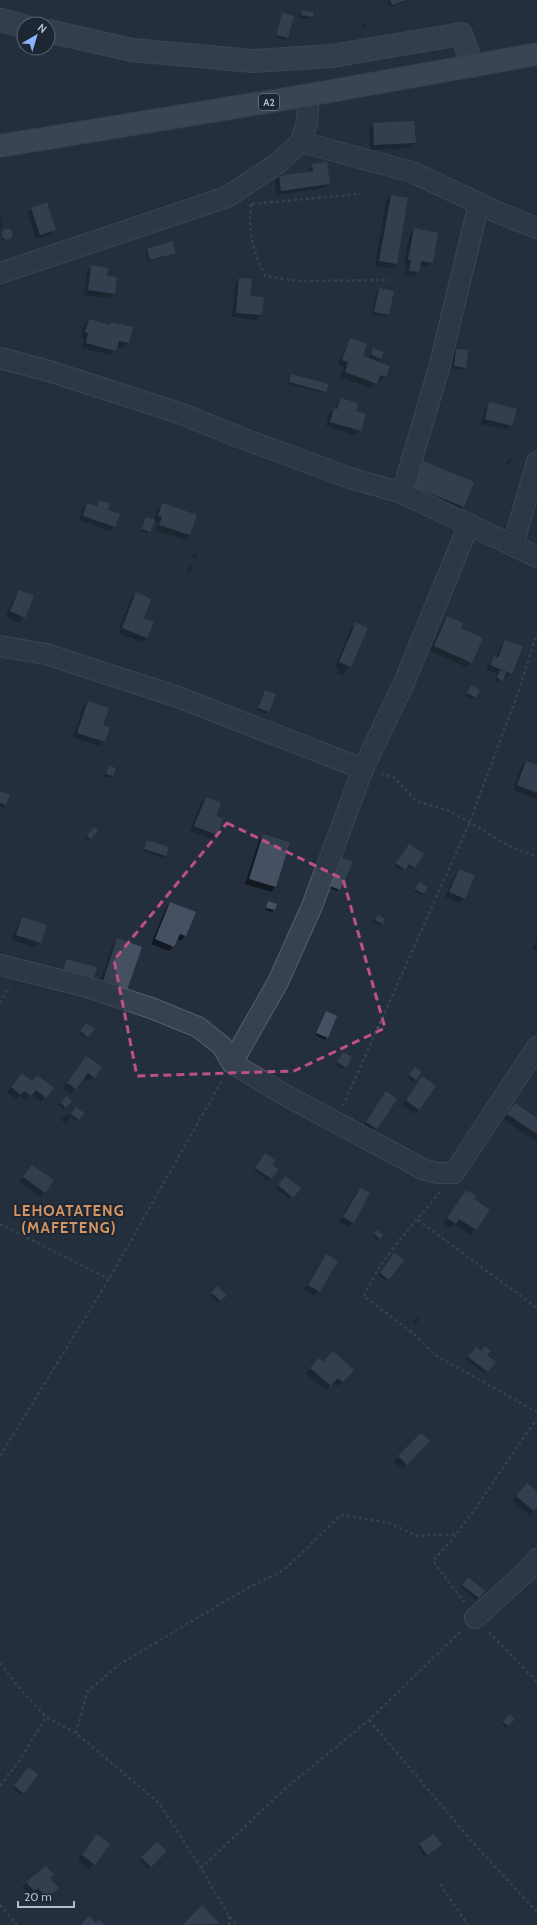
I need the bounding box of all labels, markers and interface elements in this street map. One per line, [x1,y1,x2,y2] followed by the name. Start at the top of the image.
[16,16,56,56] north arrow
[35,20,50,36] text: N
[259,94,279,110] road number: A2
[13,1202,125,1237] district label: LEHOATATENG (MAFETENG)
[18,1883,74,1909] scale bar
[24,1889,52,1904] text: 20 m

